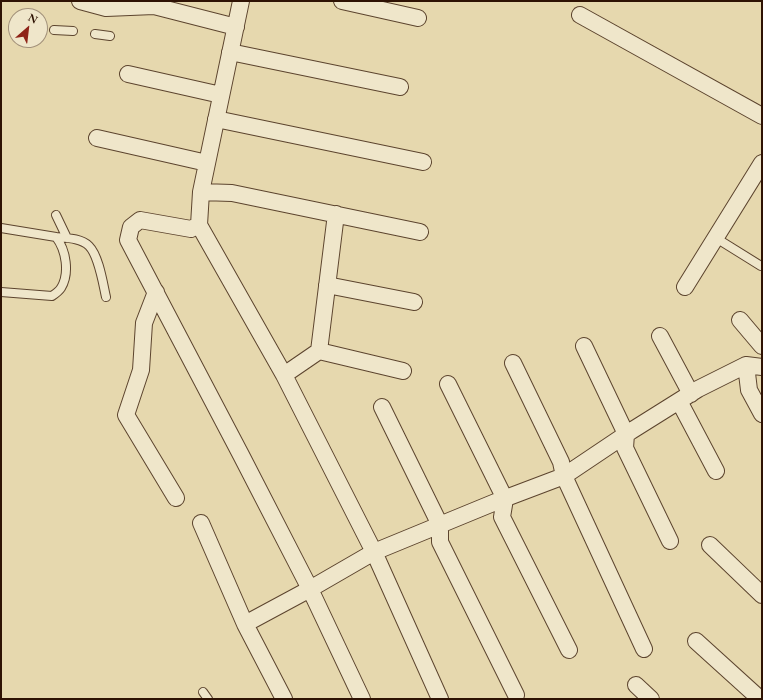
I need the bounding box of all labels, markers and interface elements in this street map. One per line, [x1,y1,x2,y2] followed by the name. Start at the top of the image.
[8,8,48,48] north arrow
[26,10,40,27] text: N

